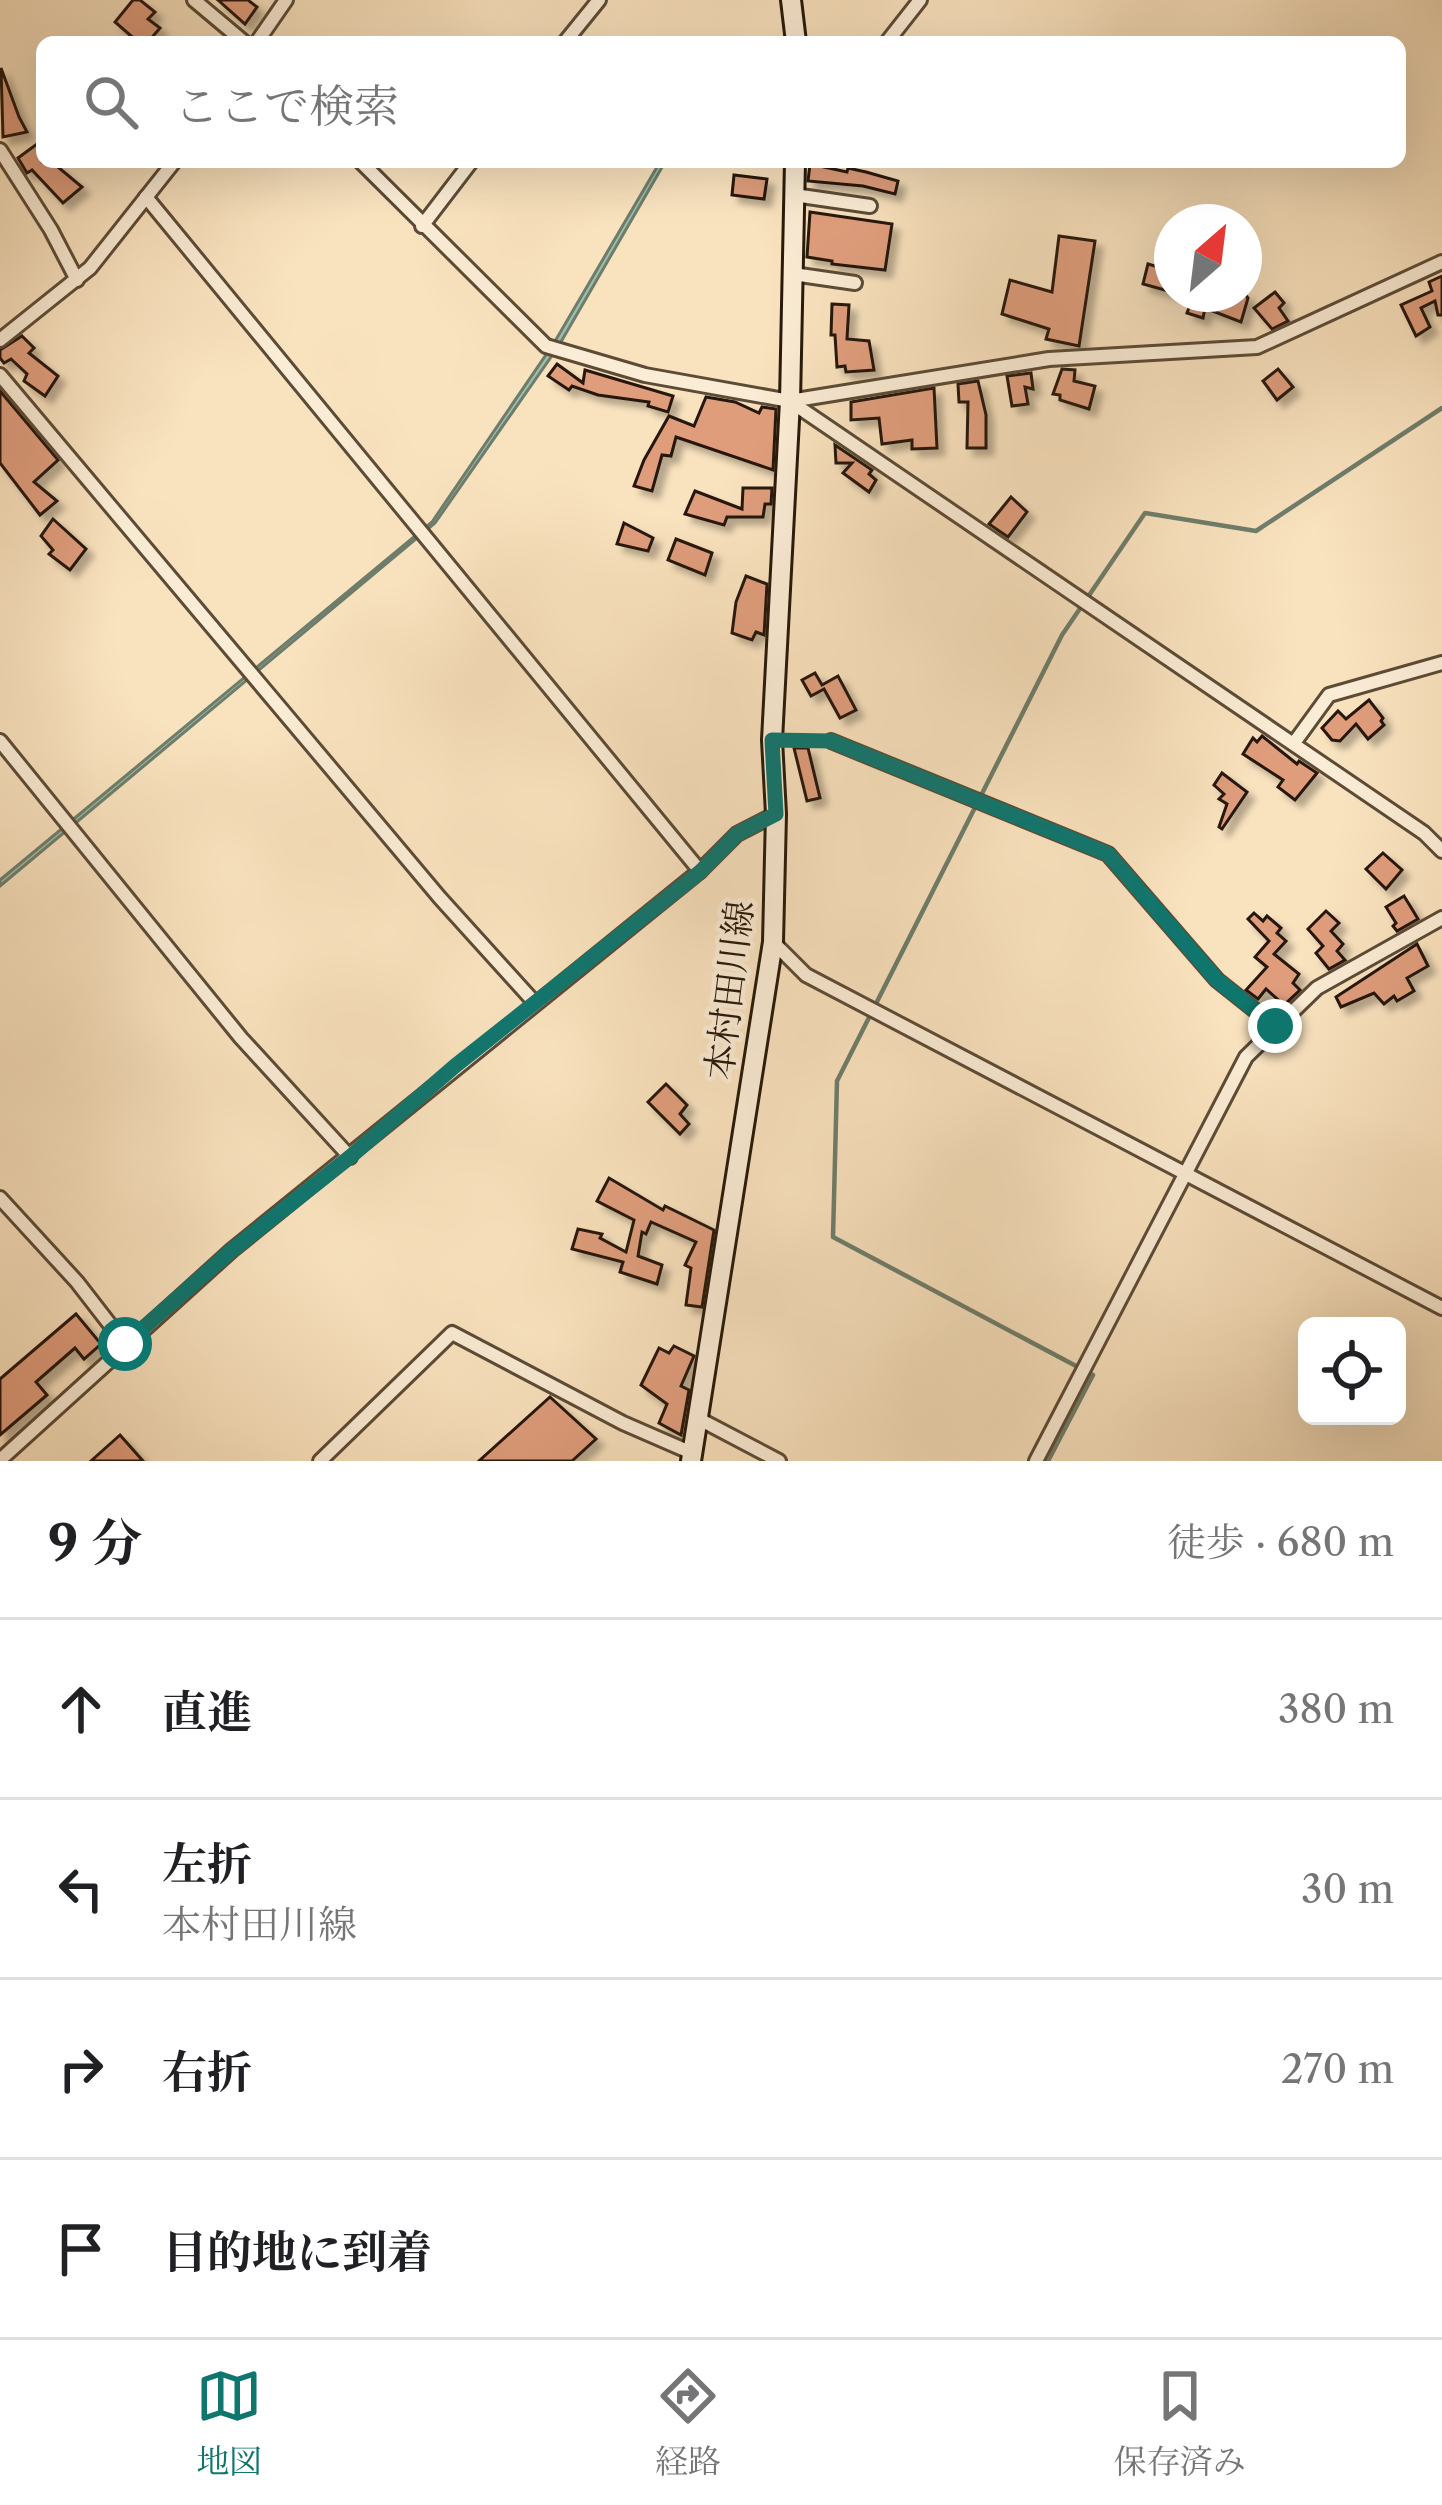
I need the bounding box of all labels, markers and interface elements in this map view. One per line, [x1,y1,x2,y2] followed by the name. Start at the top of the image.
[36,36,1406,168] search box
[78,69,144,135] icon: search
[174,78,399,134] text: ここで検索
[1154,204,1262,312] north arrow
[696,898,762,1082] street label: 本村田川線
[1248,999,1302,1053] route end
[98,1317,152,1371] route start
[1298,1317,1406,1425] map controls
[1298,1317,1406,1425] button: locate
[48,1512,142,1574] text: 9 分
[1167,1518,1394,1566] text: 徒歩 · 680 m
[48,1676,114,1742] icon: ahead
[162,1684,252,1740] text: 直進
[1278,1685,1394,1733] text: 380 m
[162,1836,252,1892] text: 左折
[48,1856,114,1922] icon: left
[1301,1865,1394,1913] text: 30 m
[162,1900,357,1948] text: 本村田川線
[48,2036,114,2102] icon: right
[162,2044,252,2100] text: 右折
[1281,2045,1394,2093] text: 270 m
[48,2216,114,2282] icon: arrive
[162,2224,432,2280] text: 目的地に到着
[196,2363,262,2482] tab: 地図
[655,2363,721,2482] tab: 経路
[1114,2363,1246,2482] tab: 保存済み

